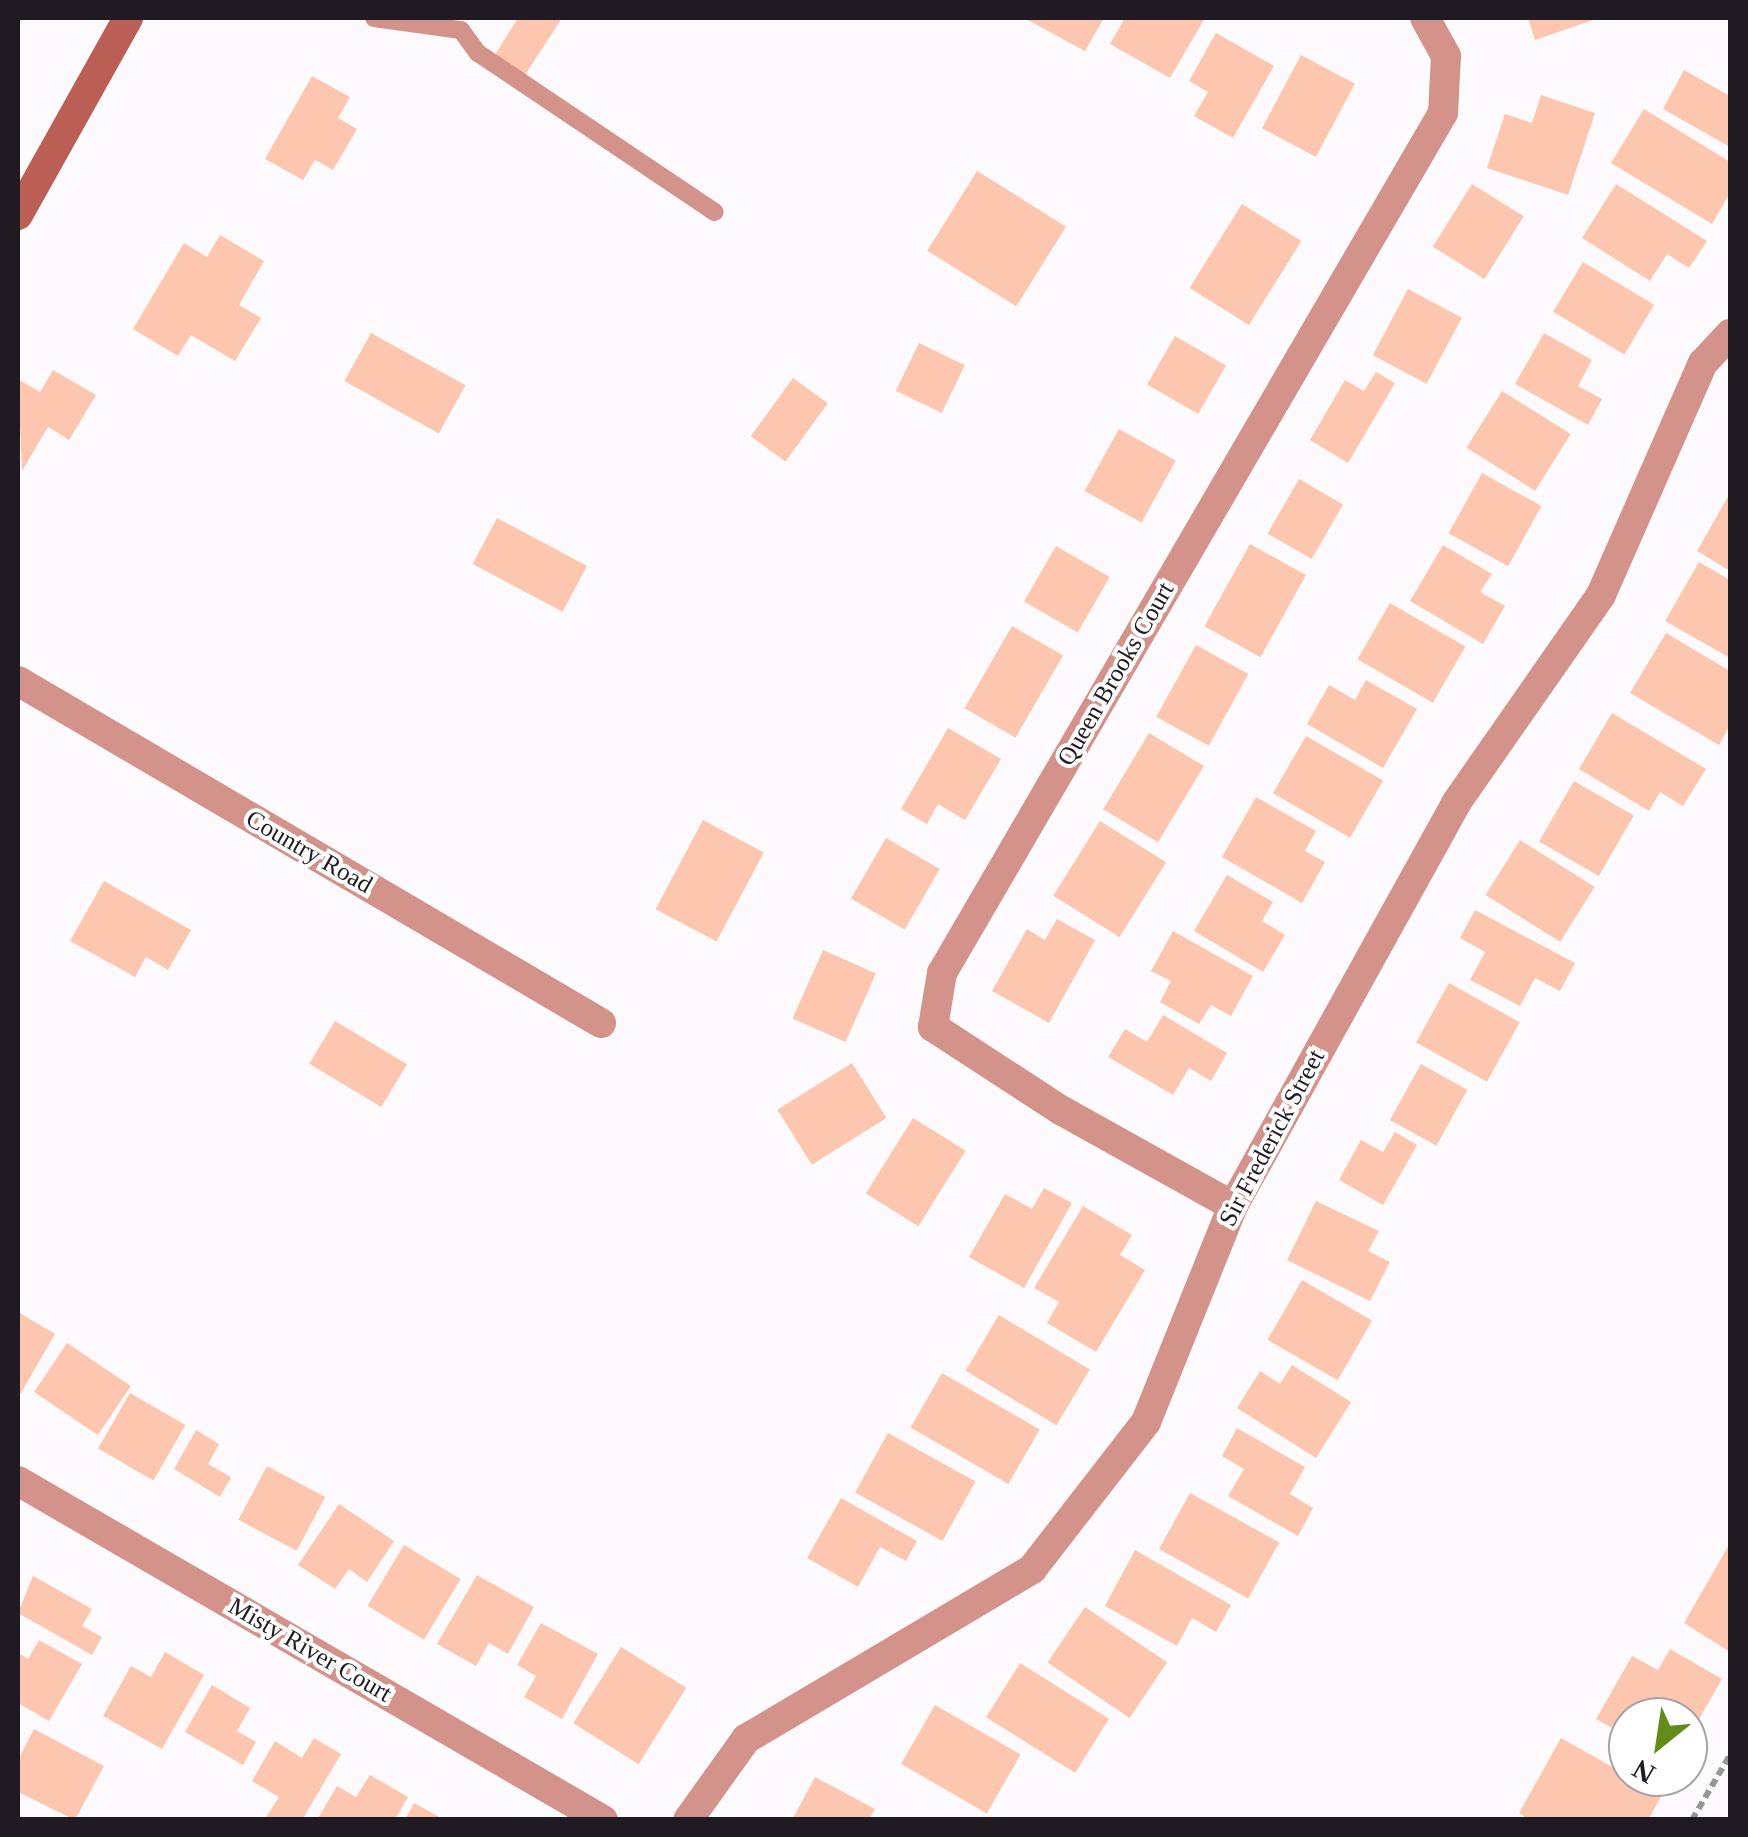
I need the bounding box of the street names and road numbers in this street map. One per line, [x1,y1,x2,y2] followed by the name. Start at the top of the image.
[1051,577,1181,771] street label: Queen Brooks Court
[240,804,378,900] street label: Country Road
[1213,1045,1331,1231] street label: Sir Frederick Street
[223,1591,397,1709] street label: Misty River Court

